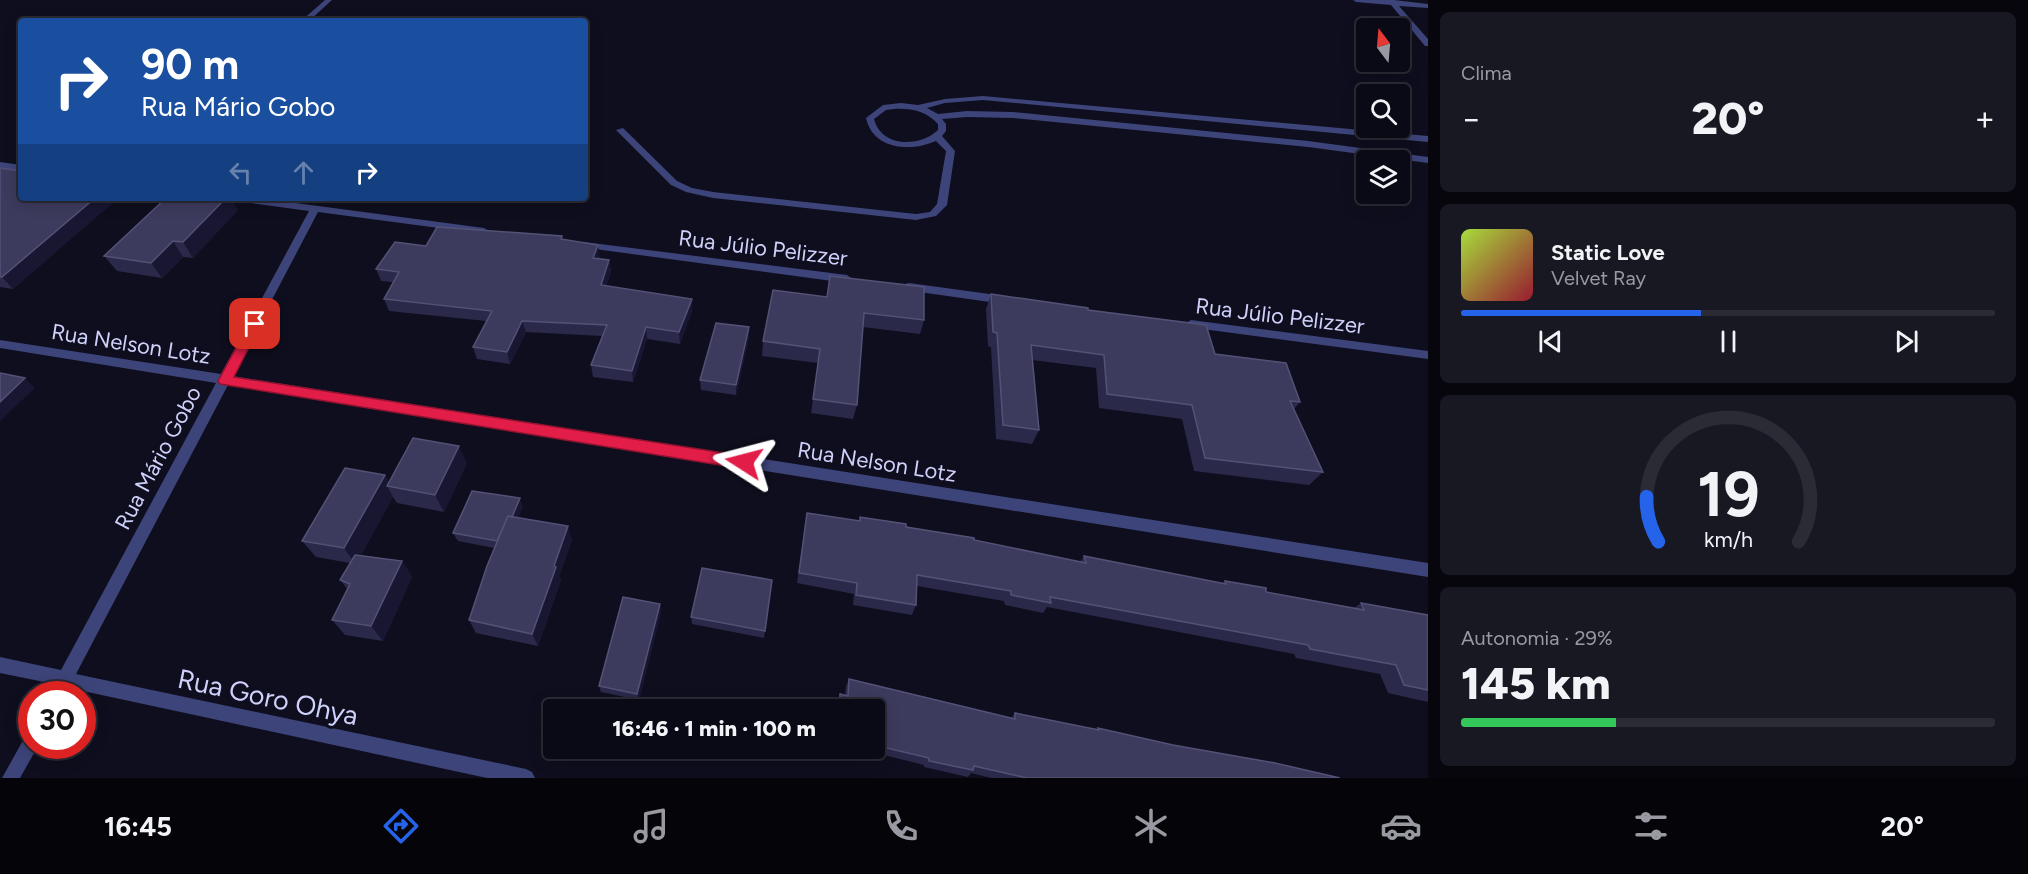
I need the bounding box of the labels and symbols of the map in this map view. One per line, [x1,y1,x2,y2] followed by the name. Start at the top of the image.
[1356,18,1410,72] north arrow
[677,224,850,272] street label: Rua Júlio Pelizzer
[1194,292,1367,340] street label: Rua Júlio Pelizzer
[229,298,280,349] pin
[50,318,212,370] street label: Rua Nelson Lotz
[109,382,207,534] street label: Rua Mário Gobo
[712,430,776,494] position arrow
[796,436,958,488] street label: Rua Nelson Lotz
[175,662,361,732] street label: Rua Goro Ohya
[18,681,96,759] speed limit sign: 30

